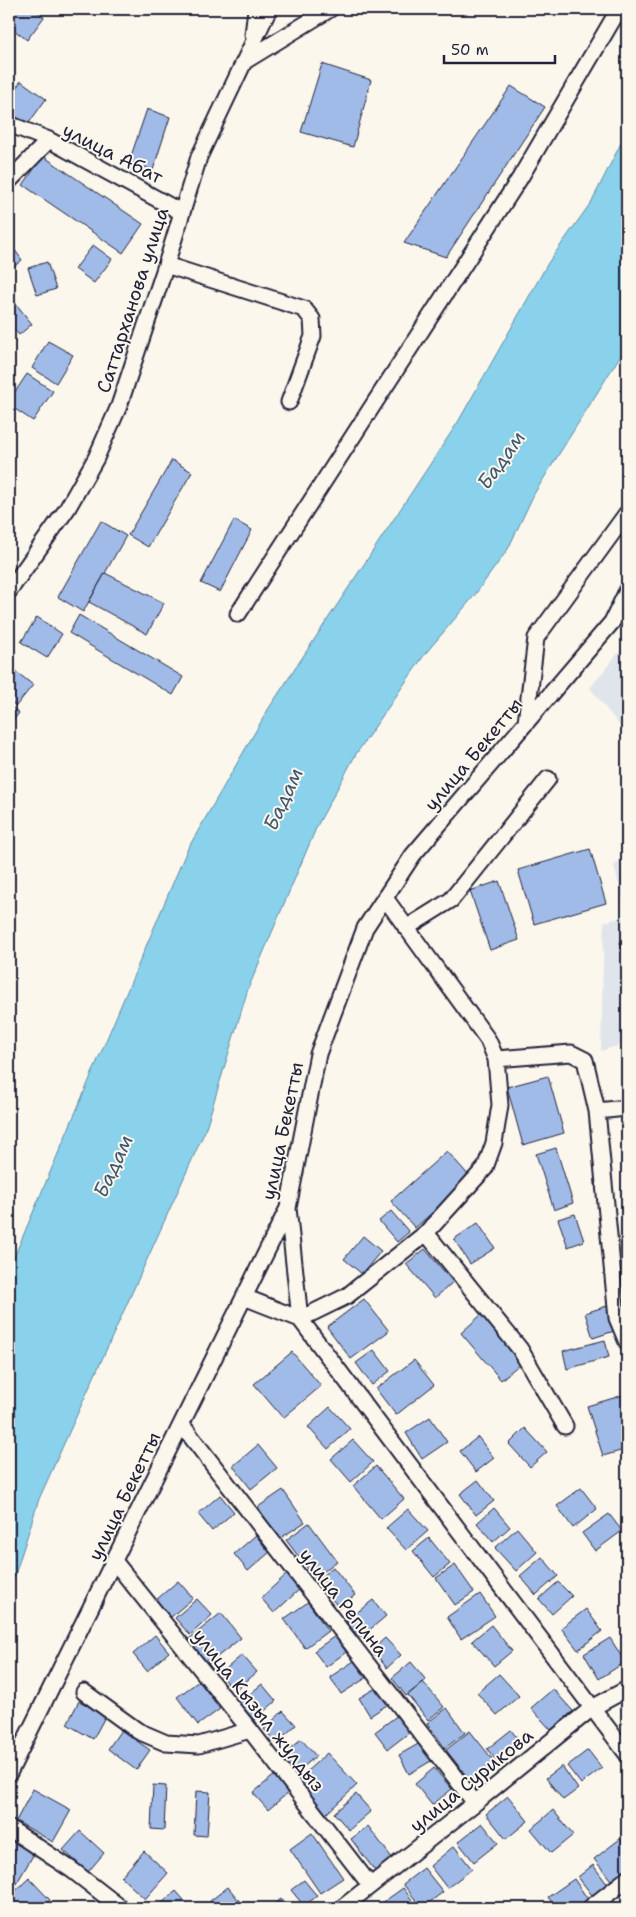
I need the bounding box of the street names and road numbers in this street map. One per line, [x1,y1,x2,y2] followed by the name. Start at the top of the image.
[58,117,168,190] street label: улица Абат
[91,204,174,396] street label: Саттарханова улица
[419,693,528,816] street label: улица Бекетты
[256,1060,309,1202] street label: улица Бекетты
[82,1428,166,1565] street label: улица Бекетты
[293,1543,394,1662] street label: улица Репина
[187,1624,330,1797] street label: улица Кызыл жулдыз
[404,1723,538,1838] street label: улица Сурикова

